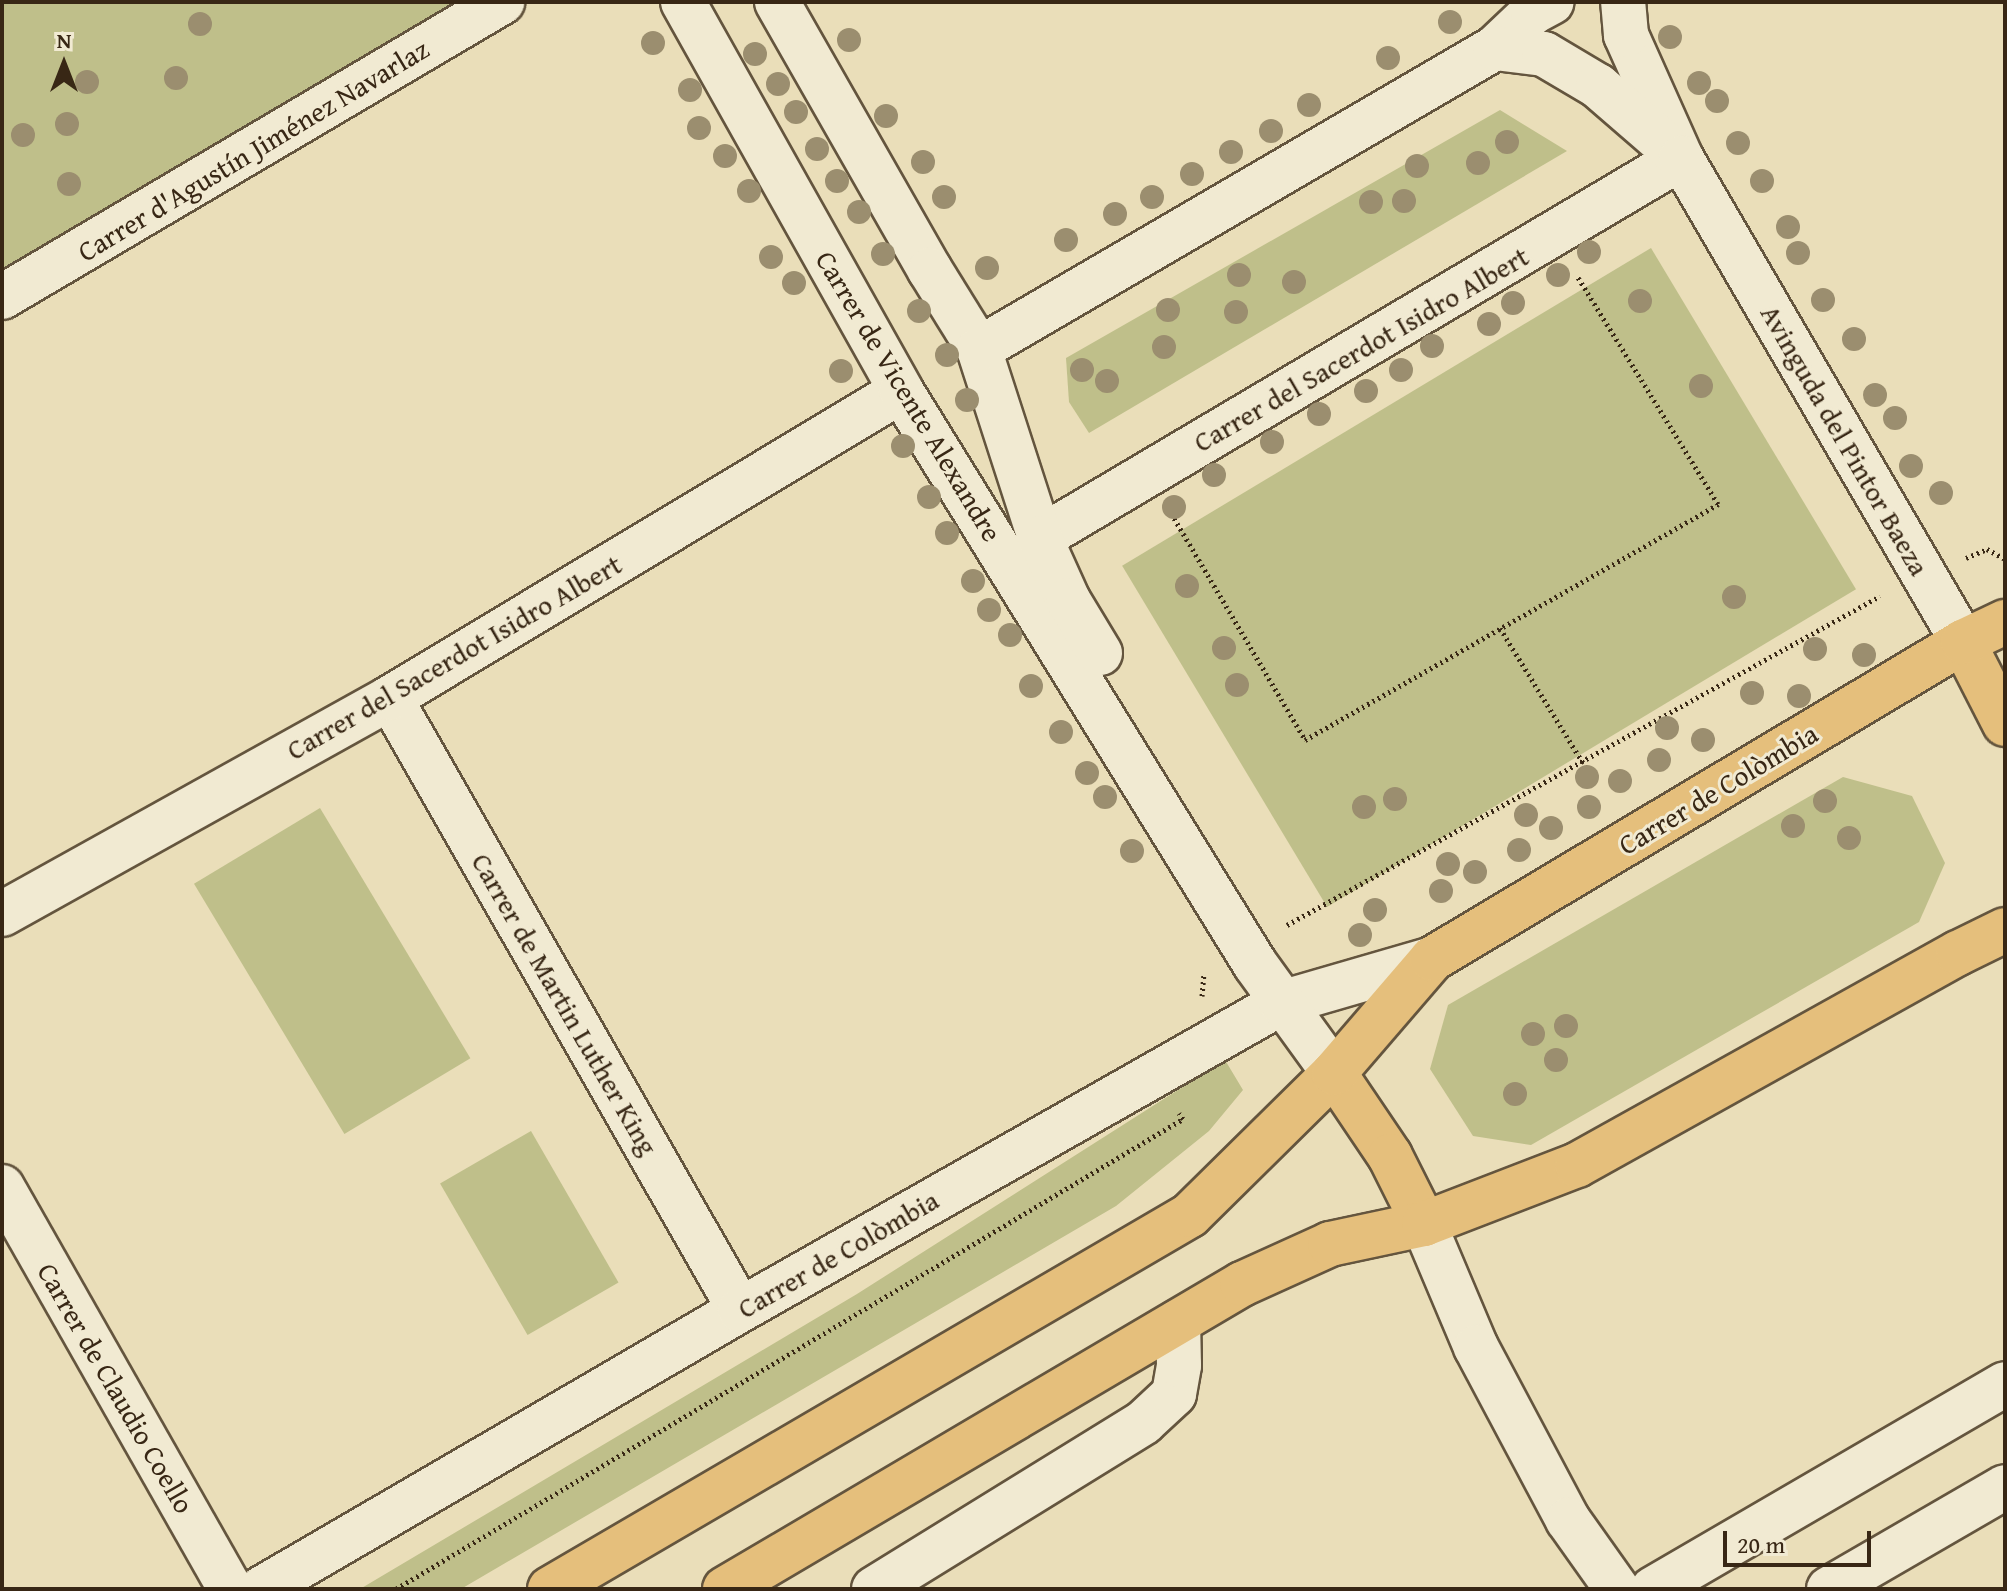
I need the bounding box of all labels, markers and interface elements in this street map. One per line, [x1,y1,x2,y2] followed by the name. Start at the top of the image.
[24,24,104,104] north arrow
[57,24,71,56] text: N
[71,32,435,268] street label: Carrer d'Agustín Jiménez Navarlaz
[1188,239,1534,459] street label: Carrer del Sacerdot Isidro Albert
[809,245,1009,547] street label: Carrer de Vicente Alexandre
[1754,299,1936,581] street label: Avinguda del Pintor Baeza
[281,547,627,767] street label: Carrer del Sacerdot Isidro Albert
[1612,716,1824,862] street label: Carrer de Colòmbia
[465,847,665,1161] street label: Carrer de Martin Luther King
[732,1183,944,1325] street label: Carrer de Colòmbia
[31,1257,201,1519] street label: Carrer de Claudio Coello
[1727,1515,1875,1565] scale bar
[1737,1527,1785,1562] text: 20 m

